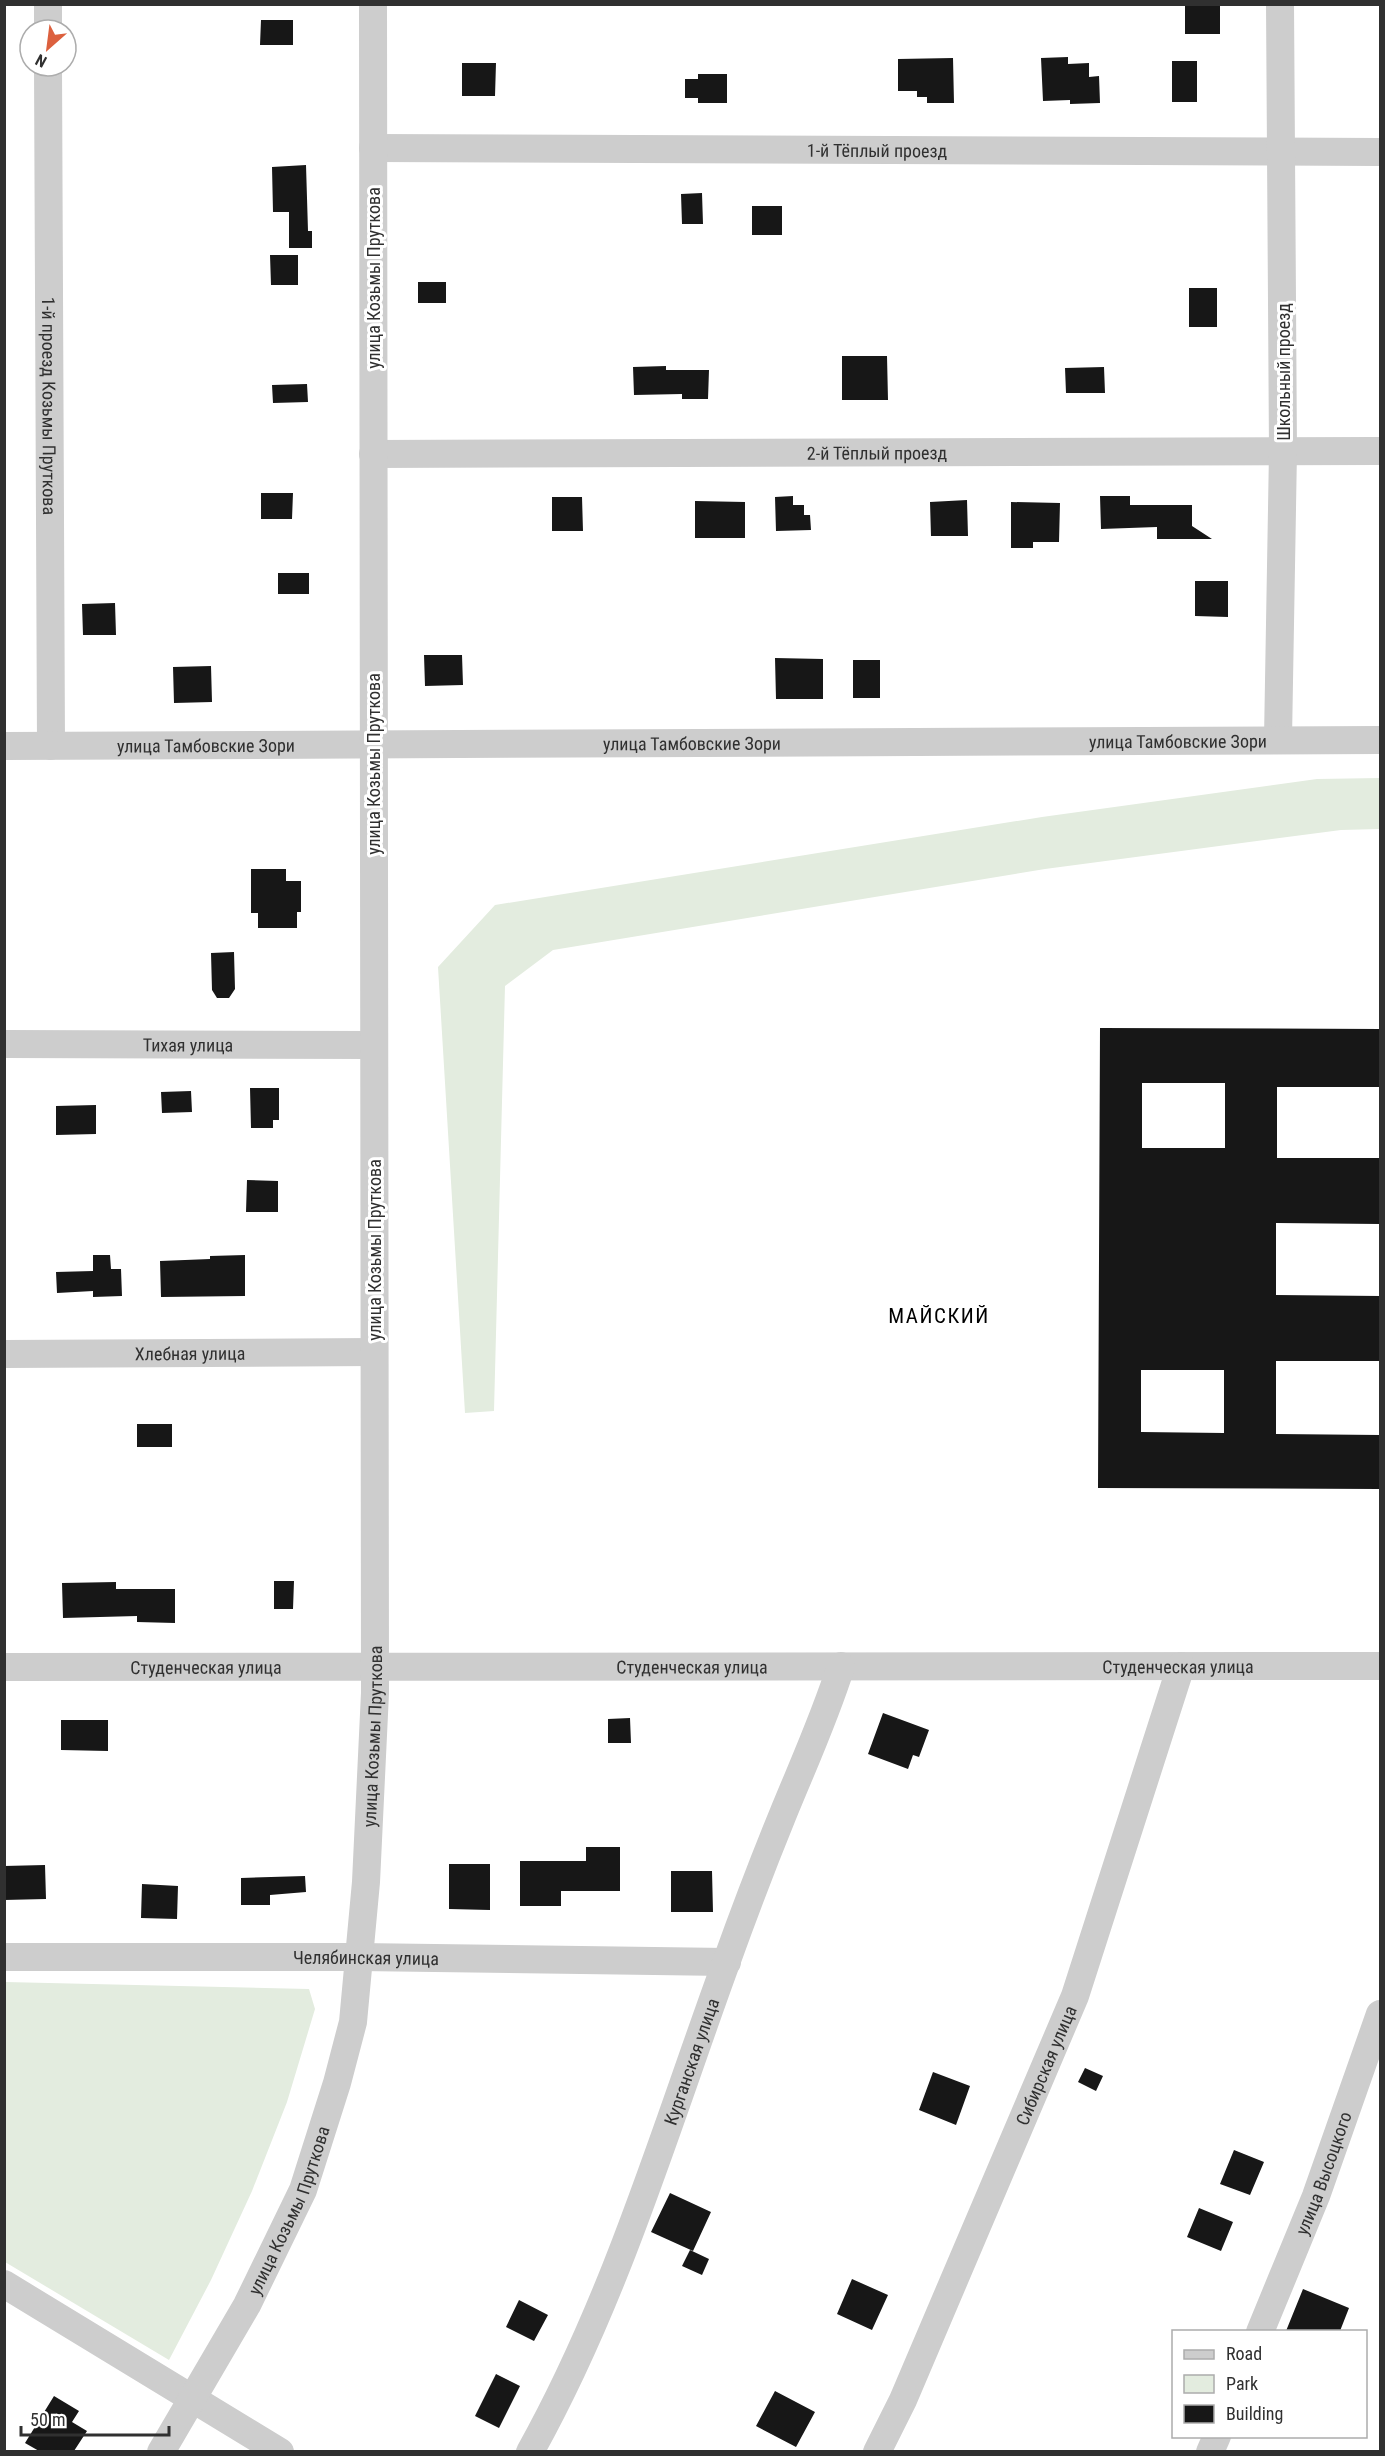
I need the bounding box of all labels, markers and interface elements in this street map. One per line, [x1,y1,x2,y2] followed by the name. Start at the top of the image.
[18,18,78,78] north arrow
[32,50,50,71] text: N
[807,139,948,161] street label: 1-й Тёплый проезд
[363,187,384,369] street label: улица Козьмы Пруткова
[39,297,60,515] street label: 1-й проезд Козьмы Пруткова
[1273,303,1294,441] street label: Школьный проезд
[807,442,948,463] street label: 2-й Тёплый проезд
[363,673,384,855] street label: улица Козьмы Пруткова
[1089,730,1267,752] street label: улица Тамбовские Зори
[603,732,781,754] street label: улица Тамбовские Зори
[117,734,295,756] street label: улица Тамбовские Зори
[143,1034,233,1055] street label: Тихая улица
[364,1159,385,1341] street label: улица Козьмы Пруткова
[888,1304,990,1328] district label: МАЙСКИЙ
[135,1342,245,1364] street label: Хлебная улица
[358,1646,386,1828] street label: улица Козьмы Пруткова
[130,1656,282,1677] street label: Студенческая улица
[616,1656,768,1677] street label: Студенческая улица
[1102,1656,1254,1677] street label: Студенческая улица
[293,1946,439,1969] street label: Челябинская улица
[659,1995,723,2128] street label: Курганская улица
[1011,2002,1080,2128] street label: Сибирская улица
[1291,2109,1355,2238] street label: улица Высоцкого
[243,2123,333,2298] street label: улица Козьмы Пруткова
[1172,2330,1367,2438] legend
[1226,2343,1262,2364] text: Road
[1226,2373,1258,2394] text: Park
[21,2399,170,2437] scale bar
[1226,2403,1283,2424] text: Building
[30,2409,65,2430] text: 50 m

